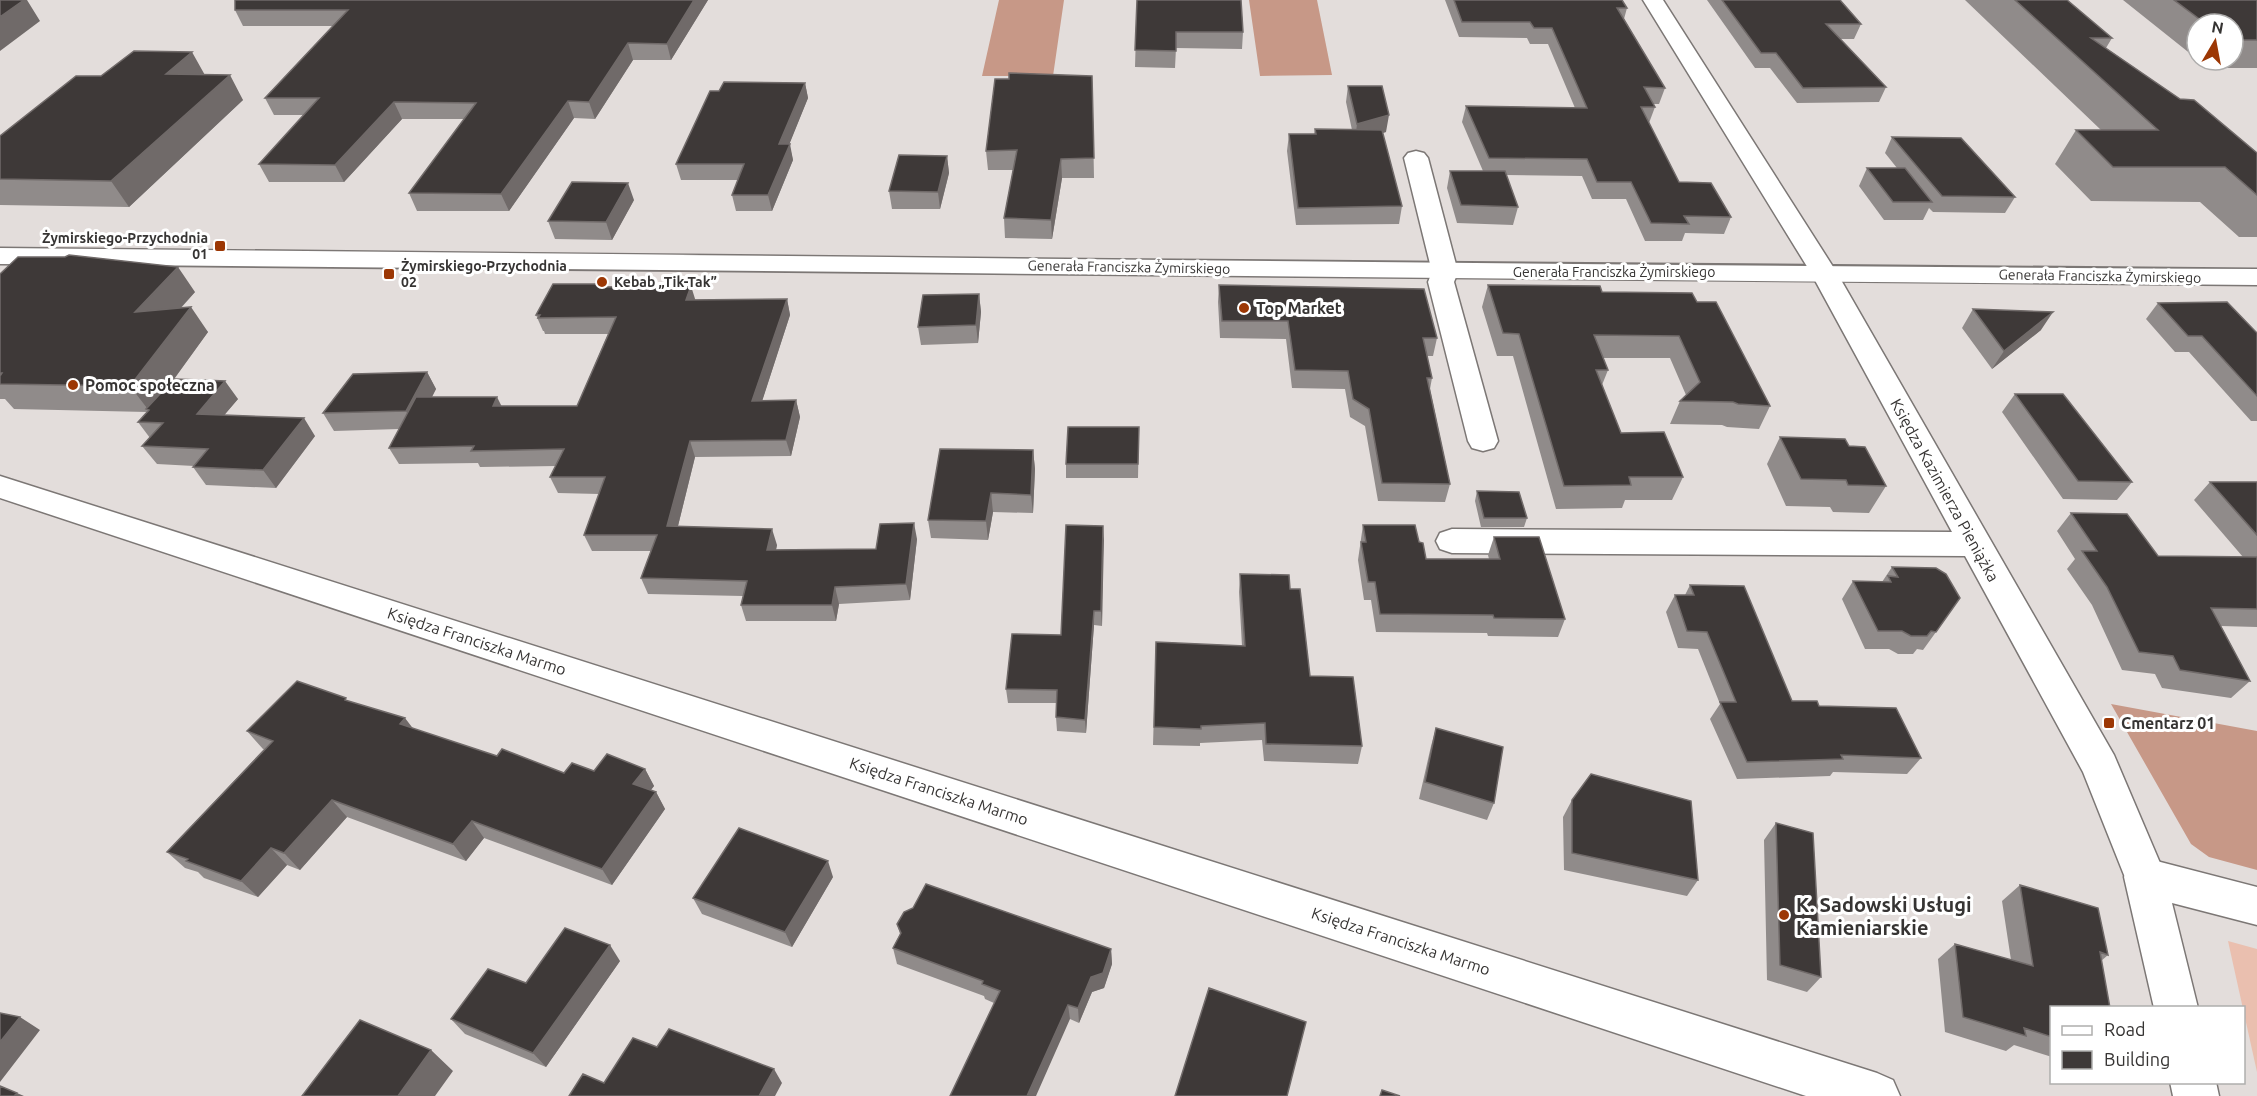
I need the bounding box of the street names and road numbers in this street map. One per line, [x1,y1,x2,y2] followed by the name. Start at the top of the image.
[1028,257,1230,277] street label: Generała Franciszka Żymirskiego
[1513,264,1715,280] street label: Generała Franciszka Żymirskiego
[1999,266,2201,286] street label: Generała Franciszka Żymirskiego
[1887,395,2003,585] street label: Księdza Kazimierza Pieniążka
[385,604,569,678] street label: Księdza Franciszka Marmo
[847,754,1031,828] street label: Księdza Franciszka Marmo
[1309,904,1493,978] street label: Księdza Franciszka Marmo

